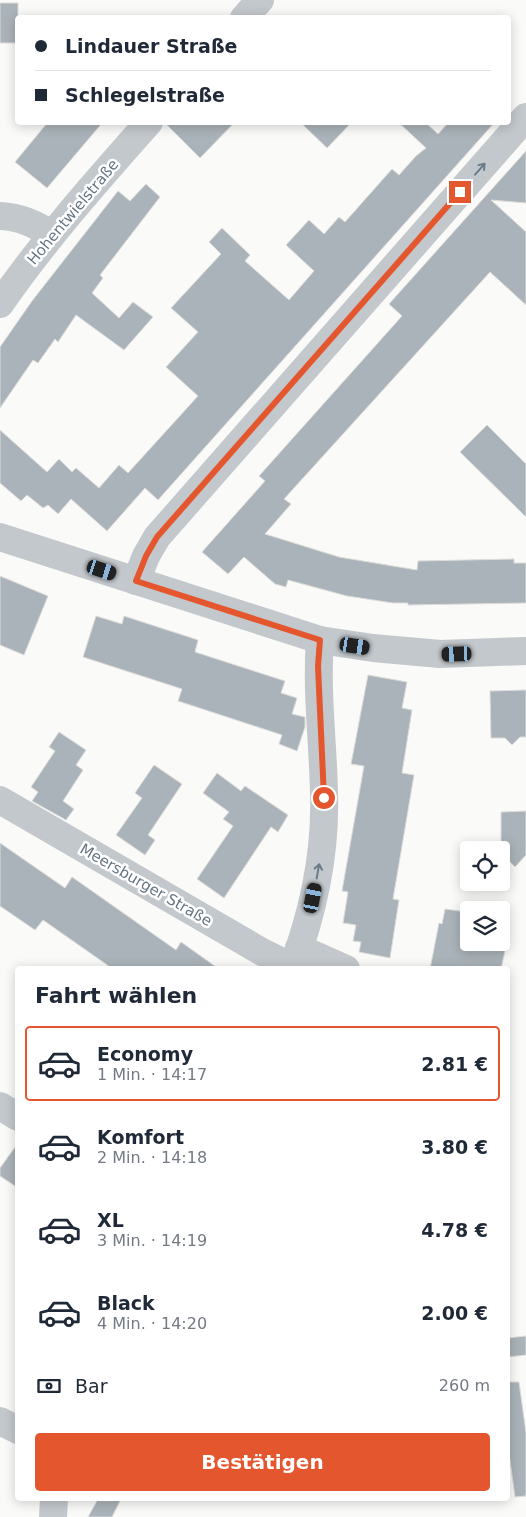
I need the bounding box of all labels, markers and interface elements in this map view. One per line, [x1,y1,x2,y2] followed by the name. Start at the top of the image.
[65,35,237,57] text: Lindauer Straße
[65,84,225,106] text: Schlegelstraße
[24,156,122,268] street label: Hohentwielstraße
[475,163,486,176] one-way arrow
[449,181,471,203] route end
[85,558,118,582] car
[339,636,370,656] car
[441,646,472,662] car
[313,787,335,809] route start
[77,840,215,930] street label: Meersburger Straße
[460,841,510,951] map controls
[460,841,510,891] button: locate
[313,863,323,879] one-way arrow
[302,882,323,914] car
[460,901,510,951] button: layers
[35,983,197,1008] text: Fahrt wählen
[37,1041,82,1086] icon: car
[97,1043,193,1065] text: Economy
[421,1053,488,1075] text: 2.81 €
[97,1065,207,1084] text: 1 Min. · 14:17
[37,1124,82,1169] icon: car
[97,1126,184,1148] text: Komfort
[421,1136,488,1158] text: 3.80 €
[97,1148,207,1167] text: 2 Min. · 14:18
[37,1207,82,1252] icon: car
[97,1209,124,1231] text: XL
[421,1219,488,1241] text: 4.78 €
[97,1231,207,1250] text: 3 Min. · 14:19
[37,1290,82,1335] icon: car
[97,1292,155,1314] text: Black
[421,1302,488,1324] text: 2.00 €
[97,1314,207,1333] text: 4 Min. · 14:20
[35,1372,63,1400] icon: cash
[75,1375,108,1397] text: Bar
[439,1376,490,1395] text: 260 m
[35,1433,490,1491] button: Bestätigen

